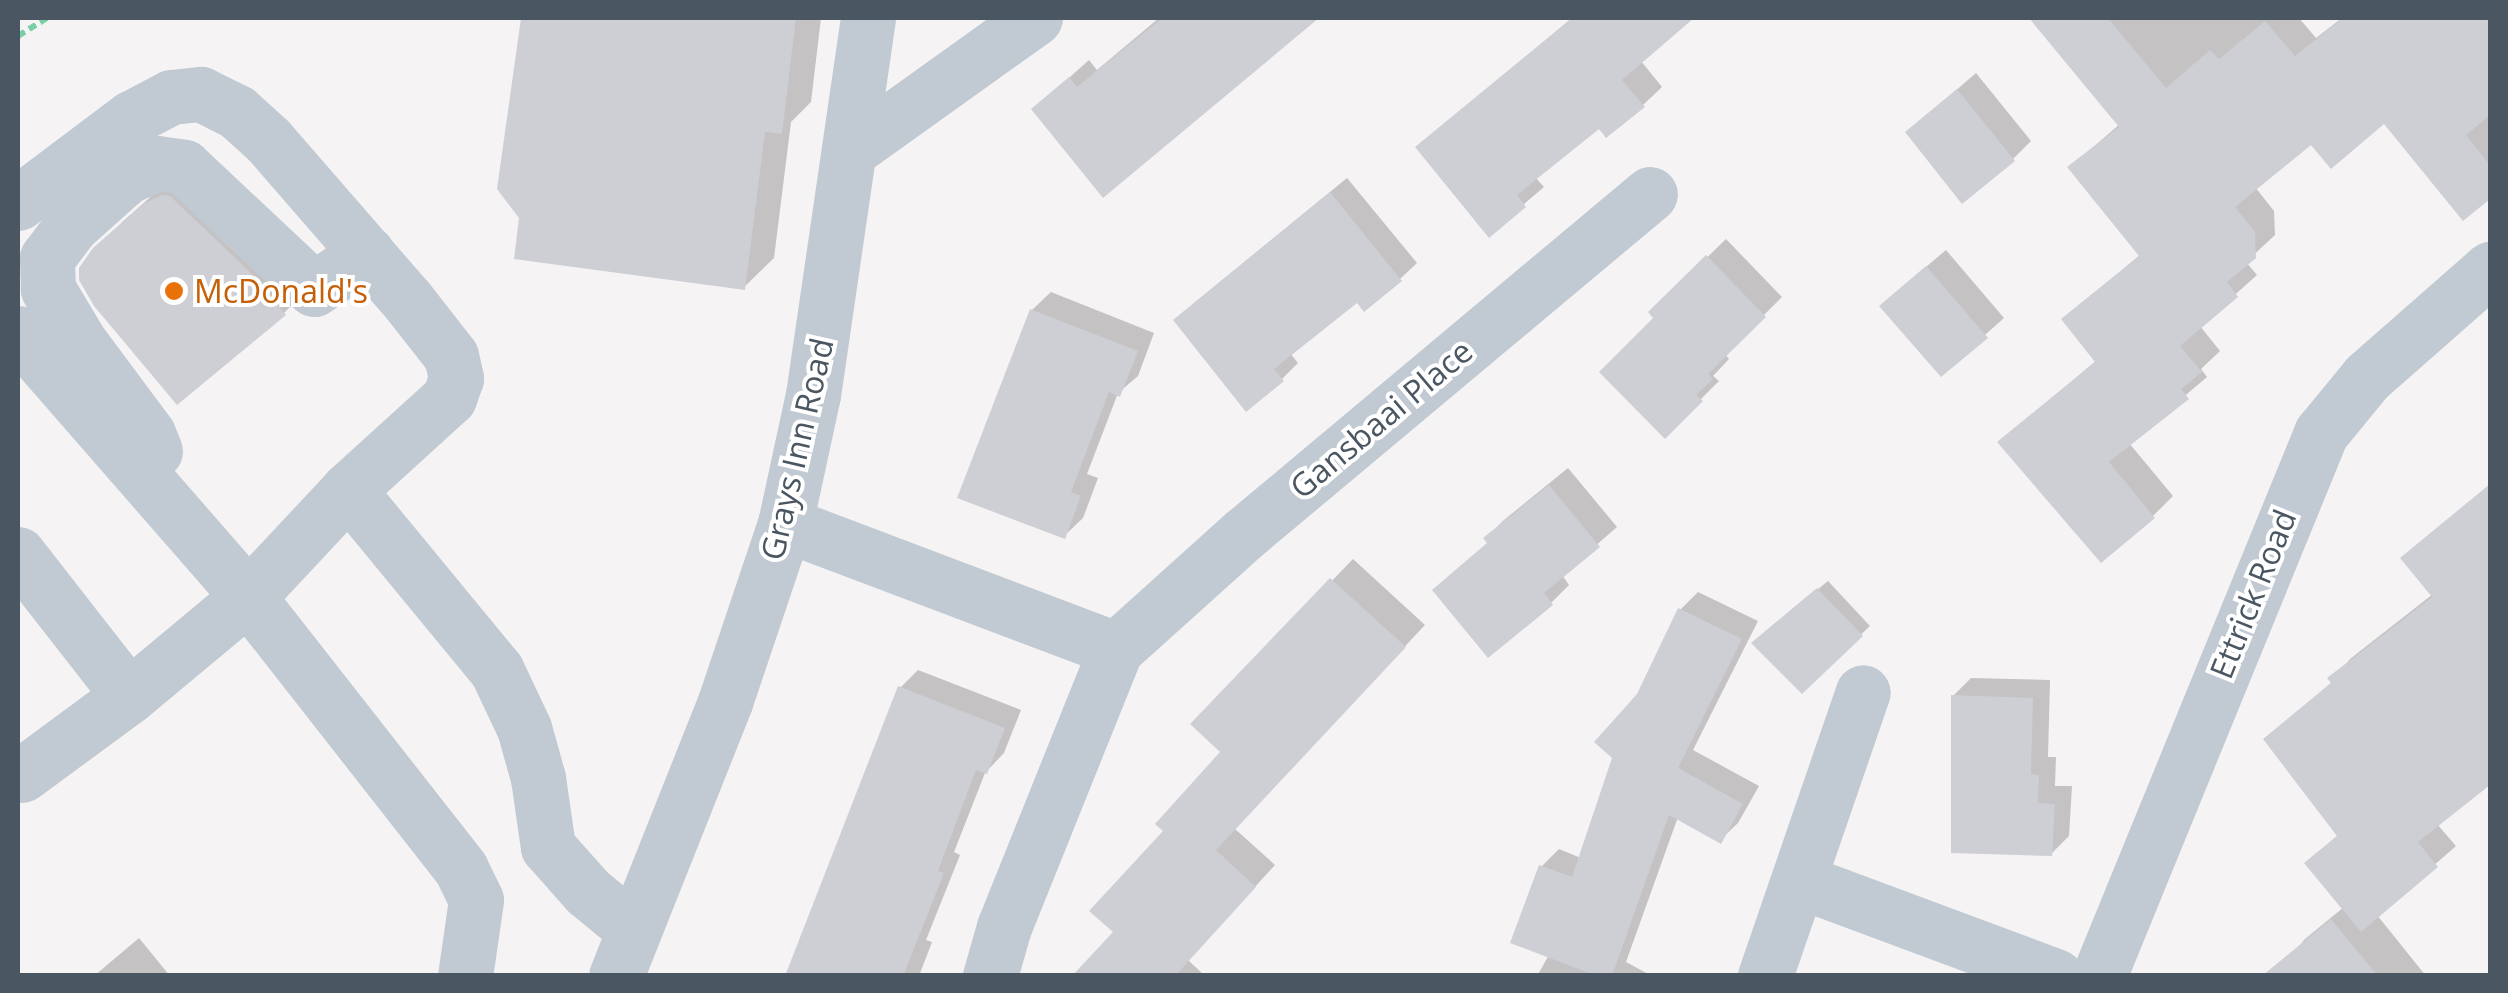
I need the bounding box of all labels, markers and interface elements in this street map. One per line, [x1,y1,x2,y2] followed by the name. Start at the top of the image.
[194,272,368,310] place label: McDonald's
[163,280,185,302] marker: McDonald's
[1282,332,1480,506] street label: Gansbaai Place
[753,334,841,564] street label: Grays Inn Road
[2202,504,2304,684] street label: Ettrick Road

